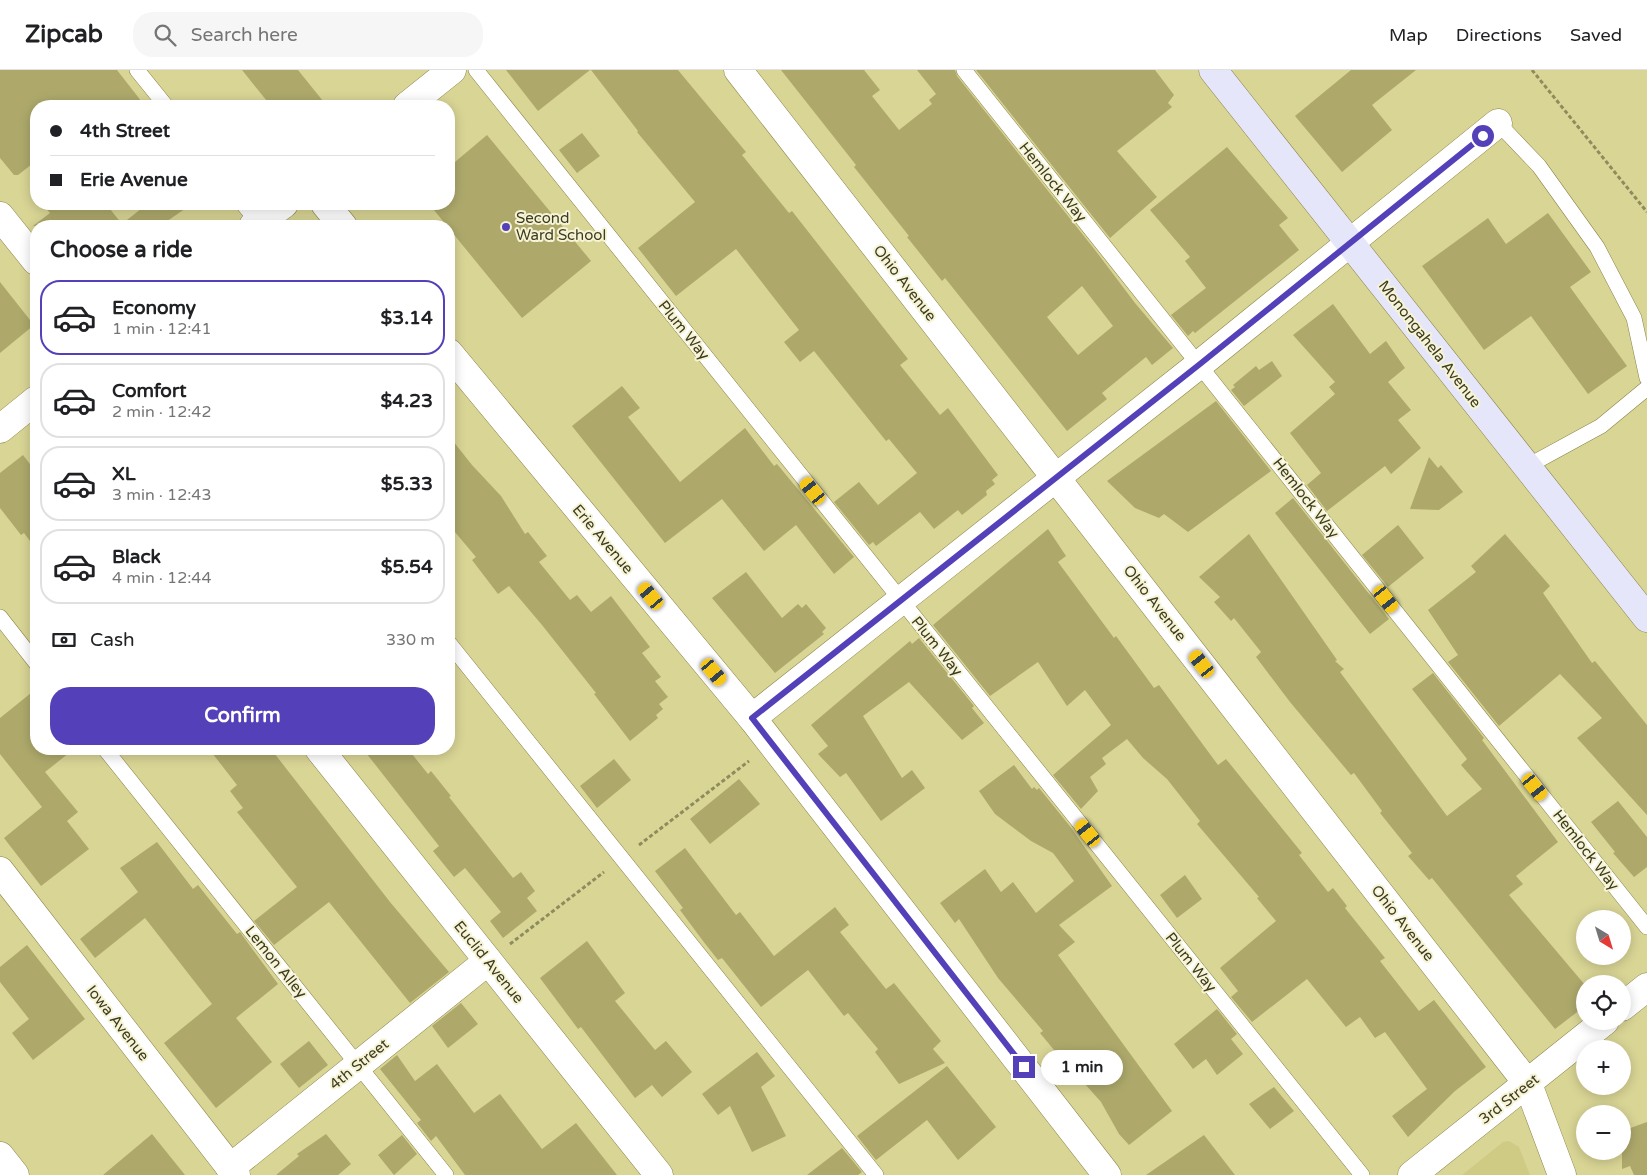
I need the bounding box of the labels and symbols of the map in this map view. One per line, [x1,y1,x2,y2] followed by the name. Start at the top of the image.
[1472,125,1494,147] route start
[1015,139,1091,225] street label: Hemlock Way
[516,209,606,244] place label: Second Ward School
[500,221,512,233] marker: Second Ward School
[870,241,940,325] street label: Ohio Avenue
[1375,277,1485,411] street label: Monongahela Avenue
[655,297,713,363] street label: Plum Way
[1269,454,1343,542] street label: Hemlock Way
[797,475,828,507] car
[569,501,637,577] street label: Erie Avenue
[1120,561,1190,645] street label: Ohio Avenue
[635,580,666,612] car
[1370,583,1401,615] car
[908,613,966,679] street label: Plum Way
[1186,648,1217,680] car
[698,656,729,688] car
[1519,771,1550,803] car
[1549,806,1623,894] street label: Hemlock Way
[1072,817,1103,849] car
[1368,881,1438,965] street label: Ohio Avenue
[1576,910,1631,965] north arrow
[450,917,528,1007] street label: Euclid Avenue
[241,922,311,1002] street label: Lemon Alley
[1162,929,1220,995] street label: Plum Way
[83,982,153,1064] street label: Iowa Avenue
[326,1034,392,1093] street label: 4th Street
[1042,1050,1124,1084] callout: 1 min
[1013,1056,1035,1078] route end
[1475,1070,1543,1128] street label: 3rd Street

